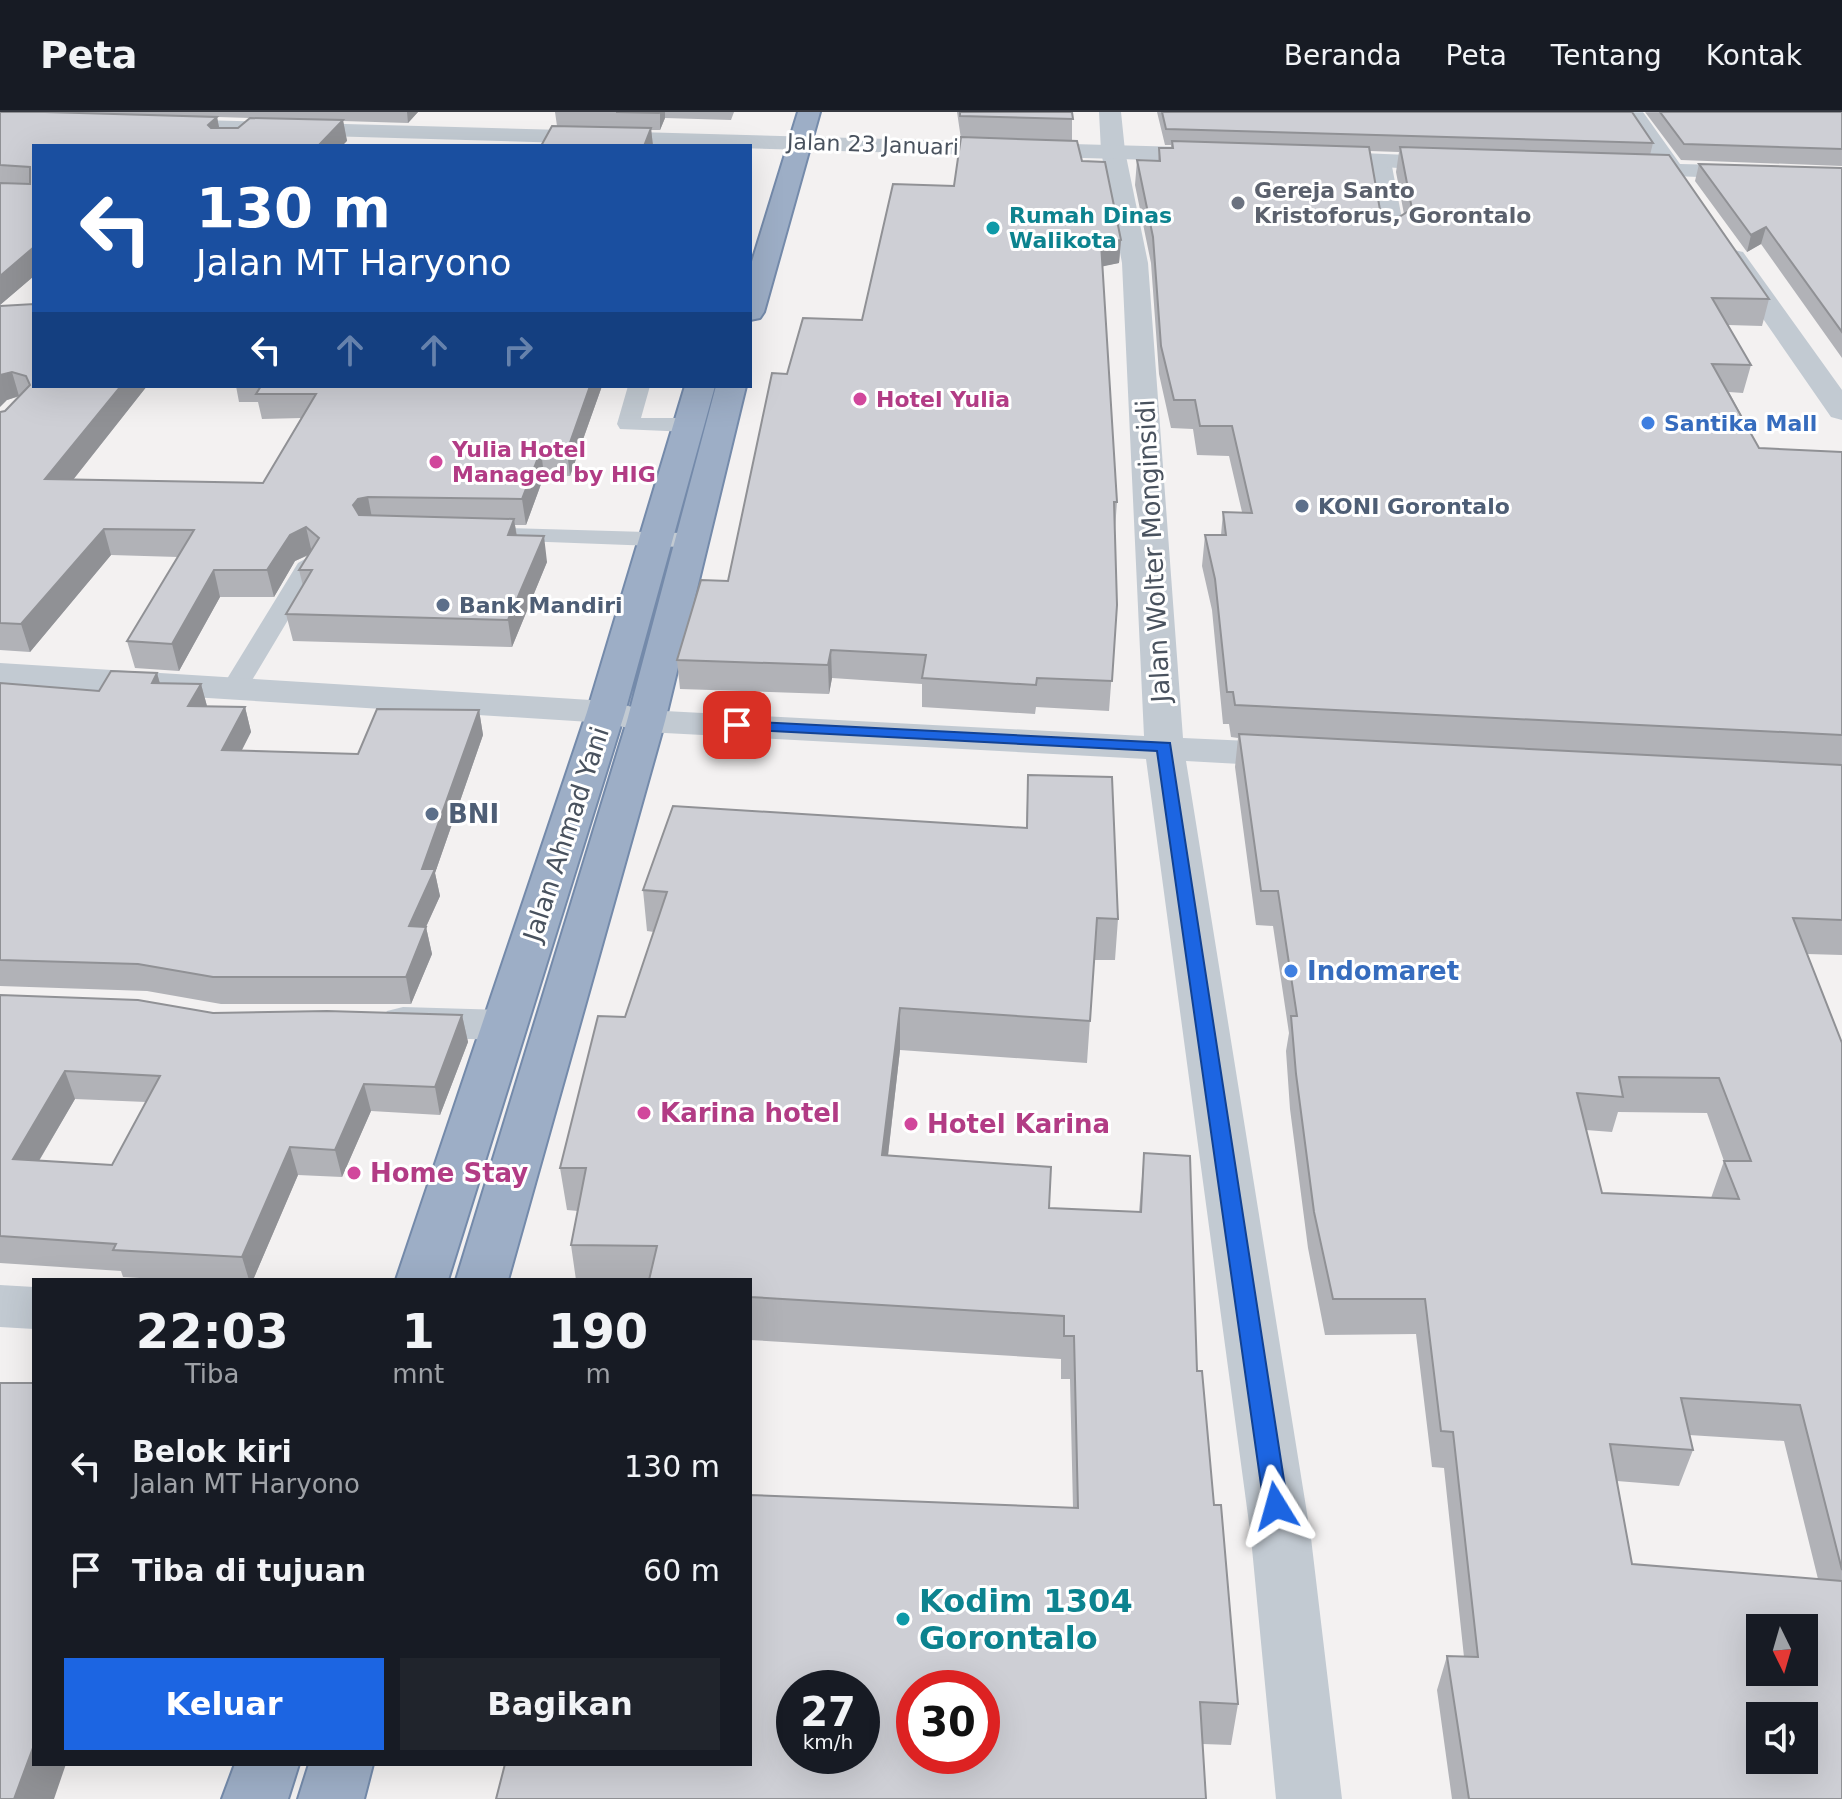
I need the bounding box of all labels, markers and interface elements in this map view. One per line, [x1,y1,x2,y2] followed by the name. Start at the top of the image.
[40,33,137,77] text: Peta
[1284,39,1402,72] text: Beranda
[1446,39,1507,72] text: Peta
[1551,39,1662,72] text: Tentang
[1706,39,1802,72] text: Kontak
[785,129,959,160] street label: Jalan 23 Januari
[196,175,391,240] text: 130 m
[64,176,168,280] icon: left
[1254,178,1531,228] place label: Gereja Santo Kristoforus, Gorontalo
[1229,194,1247,212] marker: Gereja Santo Kristoforus, Gorontalo
[1009,203,1172,253] place label: Rumah Dinas Walikota
[984,219,1002,237] marker: Rumah Dinas Walikota
[196,242,512,283] text: Jalan MT Haryono
[244,328,288,372] icon: left
[328,328,372,372] icon: ahead
[412,328,456,372] icon: ahead
[496,328,540,372] icon: right
[876,387,1010,412] place label: Hotel Yulia
[851,390,869,408] marker: Hotel Yulia
[1130,399,1176,705] street label: Jalan Wolter Monginsidi
[1664,411,1817,436] place label: Santika Mall
[1639,414,1657,432] marker: Santika Mall
[451,437,656,487] place label: Yulia Hotel Managed by HIG
[427,453,445,471] marker: Yulia Hotel Managed by HIG
[1318,494,1510,519] place label: KONI Gorontalo
[1293,497,1311,515] marker: KONI Gorontalo
[459,593,623,618] place label: Bank Mandiri
[434,596,452,614] marker: Bank Mandiri
[703,691,771,759] pin
[715,703,759,747] icon: arrive
[517,723,615,947] street label: Jalan Ahmad Yani
[448,799,499,829] place label: BNI
[423,805,441,823] marker: BNI
[1307,956,1459,986] place label: Indomaret
[1282,962,1300,980] marker: Indomaret
[660,1098,840,1128] place label: Karina hotel
[635,1104,653,1122] marker: Karina hotel
[927,1109,1110,1139] place label: Hotel Karina
[902,1115,920,1133] marker: Hotel Karina
[370,1158,528,1188] place label: Home Stay
[345,1164,363,1182] marker: Home Stay
[136,1303,289,1359] text: 22:03
[402,1303,435,1359] text: 1
[548,1303,648,1359] text: 190
[185,1359,240,1389] text: Tiba
[392,1359,444,1389] text: mnt
[585,1359,611,1389] text: m
[132,1434,292,1469] text: Belok kiri
[64,1444,108,1488] icon: left
[624,1449,720,1484] text: 130 m
[1234,1464,1318,1548] position arrow
[132,1469,360,1499] text: Jalan MT Haryono
[64,1548,108,1592] icon: arrive
[132,1553,366,1588] text: Tiba di tujuan
[643,1553,720,1588] text: 60 m
[919,1582,1133,1657] place label: Kodim 1304 Gorontalo
[894,1610,912,1628] marker: Kodim 1304 Gorontalo
[1746,1614,1818,1686] north arrow
[1746,1614,1818,1774] map controls
[64,1658,384,1750] button: Keluar
[400,1658,720,1750] button: Bagikan
[896,1670,1000,1774] speed limit sign: 30
[800,1689,856,1735] text: 27
[1746,1702,1818,1774] button: sound
[803,1730,853,1754] text: km/h

